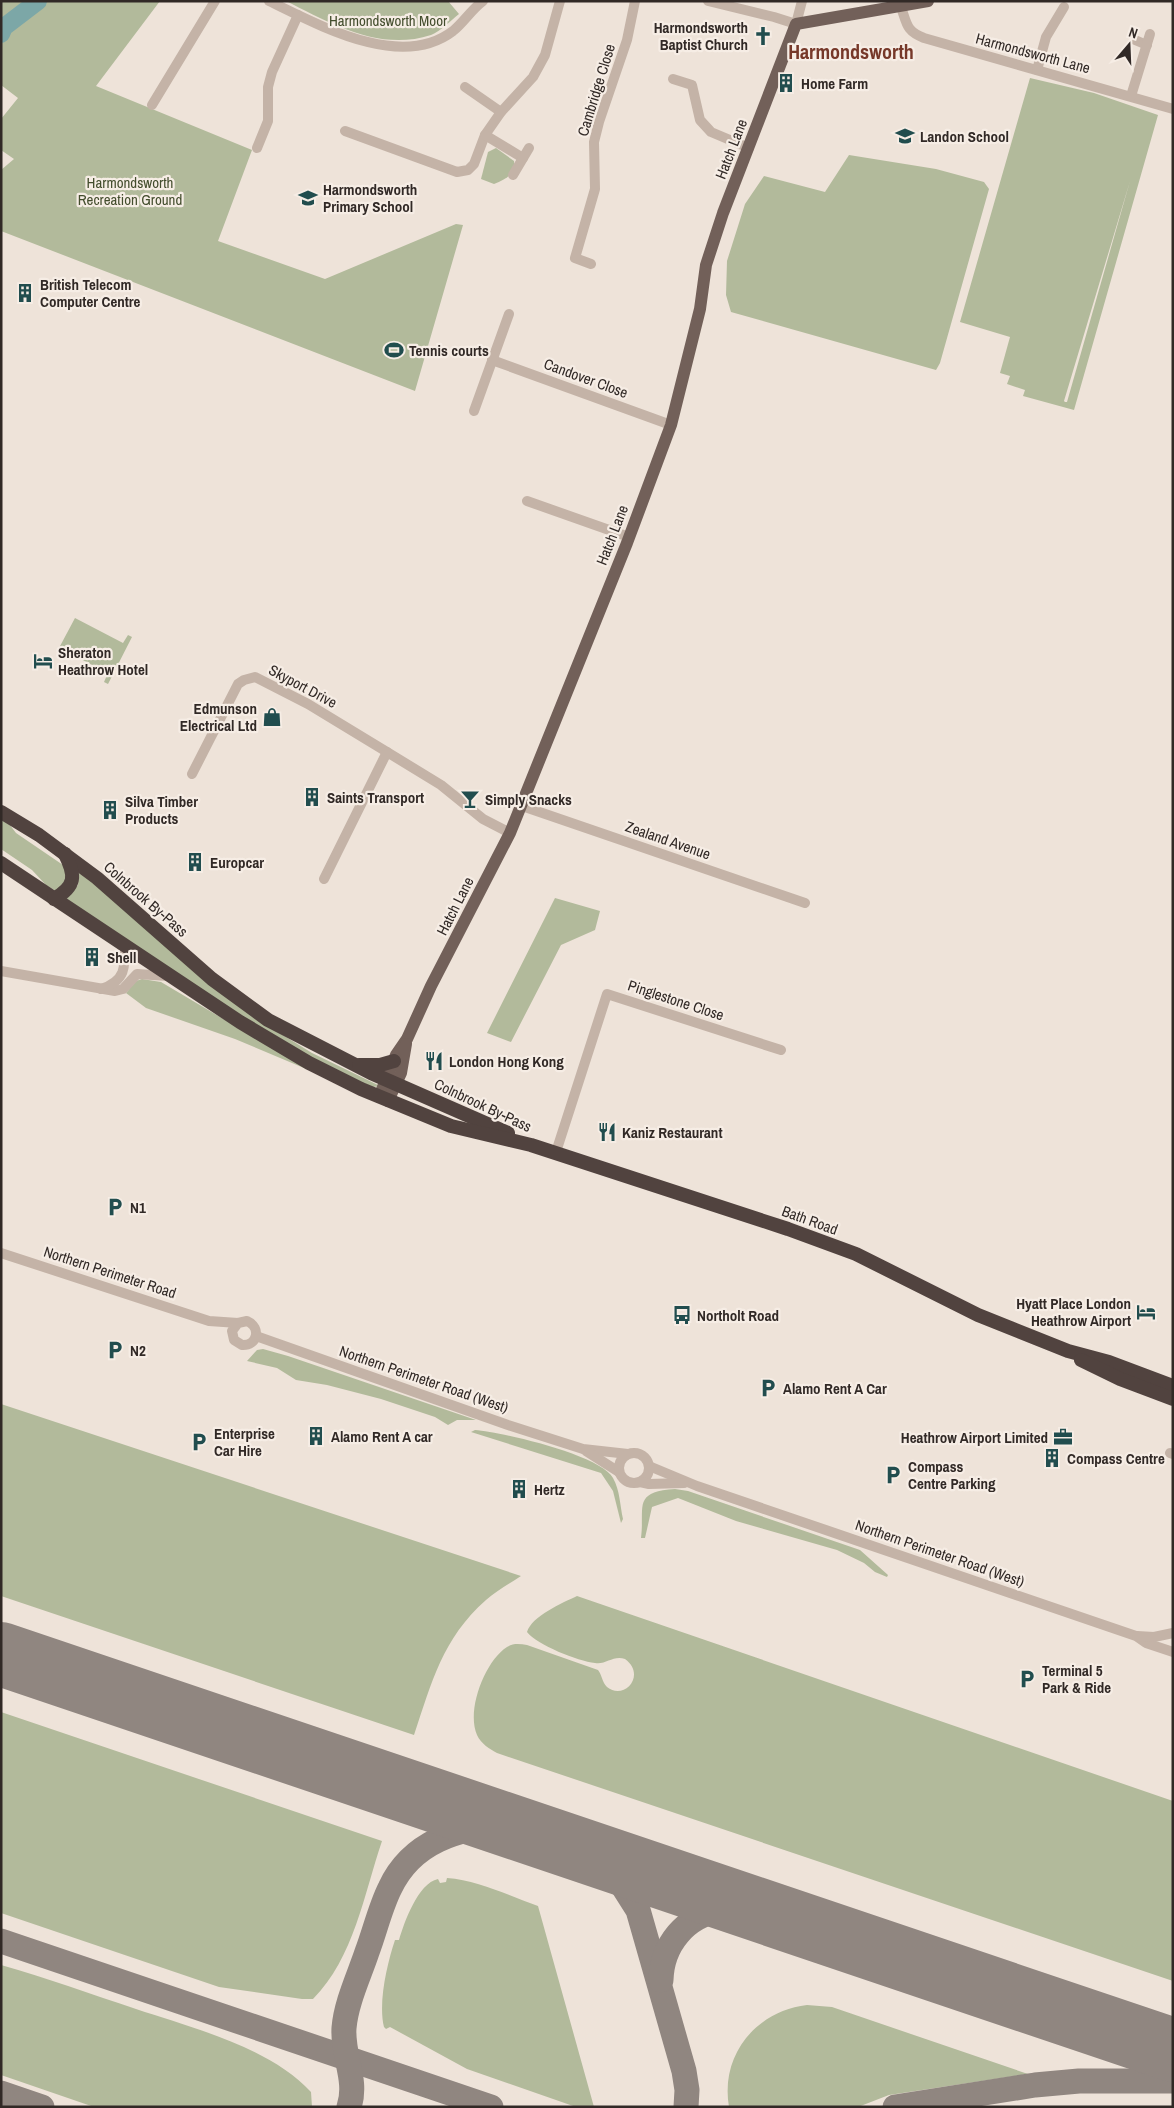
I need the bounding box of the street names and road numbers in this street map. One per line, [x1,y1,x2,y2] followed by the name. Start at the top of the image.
[973,28,1093,78] street label: Harmondsworth Lane
[572,41,620,139] street label: Cambridge Close
[710,116,752,182] street label: Hatch Lane
[541,353,631,403] street label: Candover Close
[591,502,633,568] street label: Hatch Lane
[265,659,341,713] street label: Skyport Drive
[623,816,713,864] street label: Zealand Avenue
[99,857,193,941] street label: Colnbrook By-Pass
[431,873,479,939] street label: Hatch Lane
[625,975,727,1025] street label: Pinglestone Close
[431,1073,535,1137] street label: Colnbrook By-Pass
[779,1200,841,1240] street label: Bath Road
[41,1241,179,1303] street label: Northern Perimeter Road
[337,1340,511,1418] street label: Northern Perimeter Road (West)
[853,1514,1027,1592] street label: Northern Perimeter Road (West)

